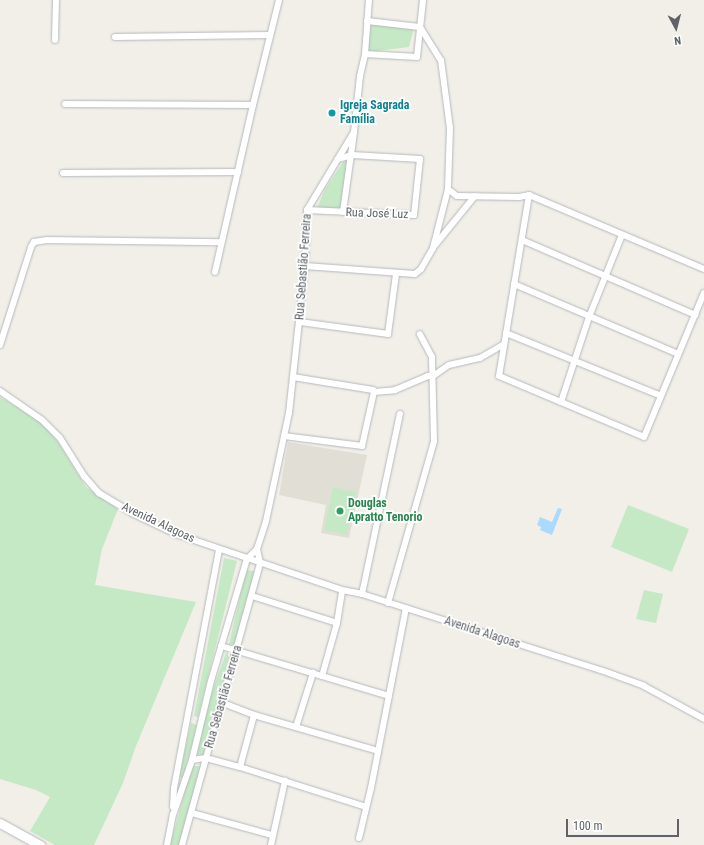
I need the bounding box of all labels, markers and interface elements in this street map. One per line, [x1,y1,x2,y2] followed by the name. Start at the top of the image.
[656,8,696,48] north arrow
[673,34,682,47] text: N
[340,99,409,127] place label: Igreja Sagrada Família
[327,108,337,118] marker: Igreja Sagrada Família
[345,206,409,222] street label: Rua José Luz
[293,213,315,321] street label: Rua Sebastião Ferreira
[348,497,423,525] place label: Douglas Apratto Tenorio
[119,500,197,546] street label: Avenida Alagoas
[335,506,345,516] marker: Douglas Apratto Tenorio
[442,614,522,652] street label: Avenida Alagoas
[202,644,246,750] street label: Rua Sebastião Ferreira
[568,811,681,837] scale bar
[573,819,603,833] text: 100 m

